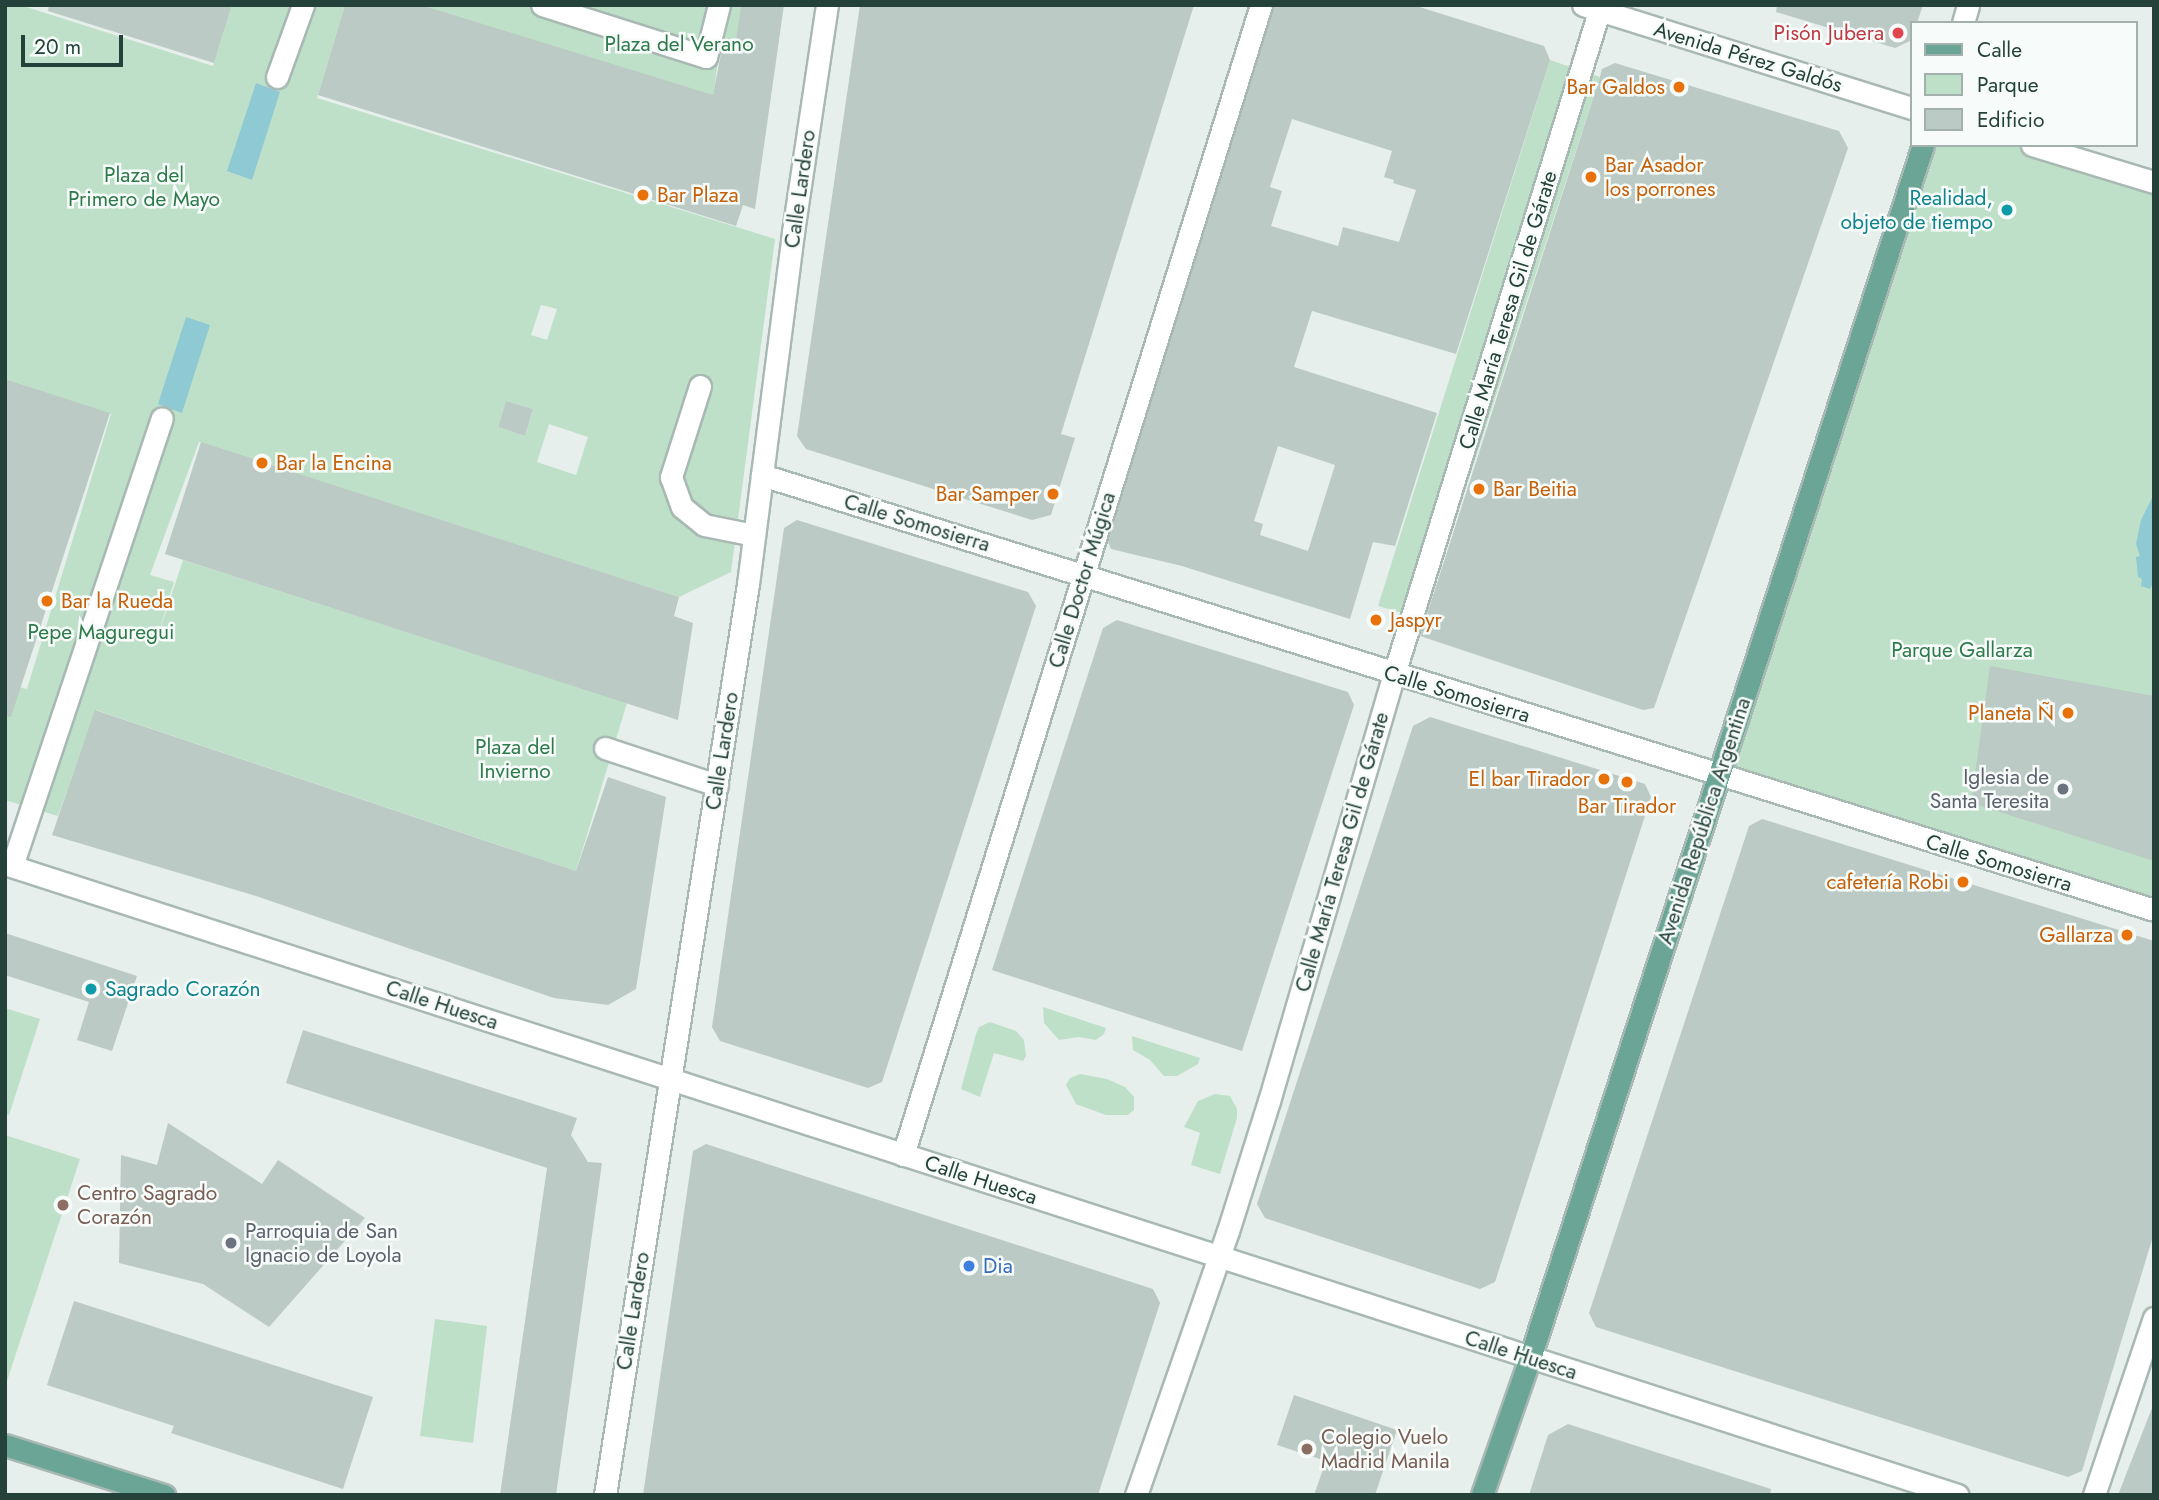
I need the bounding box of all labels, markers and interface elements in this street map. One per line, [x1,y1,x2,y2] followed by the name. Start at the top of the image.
[1651,16,1845,98] street label: Avenida Pérez Galdós
[1774,20,1884,46] place label: Pisón Jubera
[24,21,126,65] scale bar
[1910,21,2138,147] legend
[1890,25,1906,41] marker: Pisón Jubera
[604,31,754,57] park label: Plaza del Verano
[34,32,81,62] text: 20 m
[1977,35,2022,65] text: Calle
[1977,70,2039,100] text: Parque
[1567,74,1665,100] place label: Bar Galdos
[1671,79,1687,95] marker: Bar Galdos
[1977,105,2044,135] text: Edificio
[779,128,821,250] street label: Calle Lardero
[1605,152,1715,202] place label: Bar Asador los porrones
[68,162,220,212] park label: Plaza del Primero de Mayo
[1454,168,1562,452] street label: Calle María Teresa Gil de Gárate
[1583,169,1599,185] marker: Bar Asador los porrones
[657,182,739,208] place label: Bar Plaza
[1840,185,1993,235] place label: Realidad, objeto de tiempo
[635,187,651,203] marker: Bar Plaza
[1999,202,2015,218] marker: Realidad, objeto de tiempo
[276,450,392,476] place label: Bar la Encina
[254,455,270,471] marker: Bar la Encina
[1493,476,1577,502] place label: Bar Beitia
[936,481,1039,507] place label: Bar Samper
[1471,481,1487,497] marker: Bar Beitia
[1045,486,1061,502] marker: Bar Samper
[841,489,993,557] street label: Calle Somosierra
[1043,489,1121,671] street label: Calle Doctor Múgica
[61,588,173,614] place label: Bar la Rueda
[39,593,55,609] marker: Bar la Rueda
[1390,607,1442,633] place label: Jaspyr
[1368,612,1384,628] marker: Jaspyr
[27,619,175,645] park label: Pepe Maguregui
[1891,637,2033,663] park label: Parque Gallarza
[1381,660,1533,728] street label: Calle Somosierra
[700,690,744,812] street label: Calle Lardero
[1652,694,1756,948] street label: Avenida República Argentina
[1968,700,2054,726] place label: Planeta Ñ
[2060,705,2076,721] marker: Planeta Ñ
[1290,709,1394,995] street label: Calle María Teresa Gil de Gárate
[475,734,555,784] park label: Plaza del Invierno
[1930,764,2049,814] place label: Iglesia de Santa Teresita
[1469,766,1590,792] place label: El bar Tirador
[1596,771,1612,787] marker: El bar Tirador
[1619,774,1635,790] marker: Bar Tirador
[2055,781,2071,797] marker: Iglesia de Santa Teresita
[1578,793,1676,819] place label: Bar Tirador
[1923,829,2075,897] street label: Calle Somosierra
[1826,869,1949,895] place label: cafetería Robi
[1955,874,1971,890] marker: cafetería Robi
[2039,922,2113,948] place label: Gallarza
[2119,927,2135,943] marker: Gallarza
[383,975,501,1035] street label: Calle Huesca
[105,976,261,1002] place label: Sagrado Corazón
[83,981,99,997] marker: Sagrado Corazón
[922,1150,1040,1210] street label: Calle Huesca
[77,1180,217,1230] place label: Centro Sagrado Corazón
[55,1197,71,1213] marker: Centro Sagrado Corazón
[245,1218,402,1268] place label: Parroquia de San Ignacio de Loyola
[223,1235,239,1251] marker: Parroquia de San Ignacio de Loyola
[611,1250,655,1372] street label: Calle Lardero
[983,1253,1013,1279] place label: Dia
[961,1258,977,1274] marker: Dia
[1462,1325,1580,1385] street label: Calle Huesca
[1321,1424,1450,1474] place label: Colegio Vuelo Madrid Manila
[1299,1441,1315,1457] marker: Colegio Vuelo Madrid Manila

